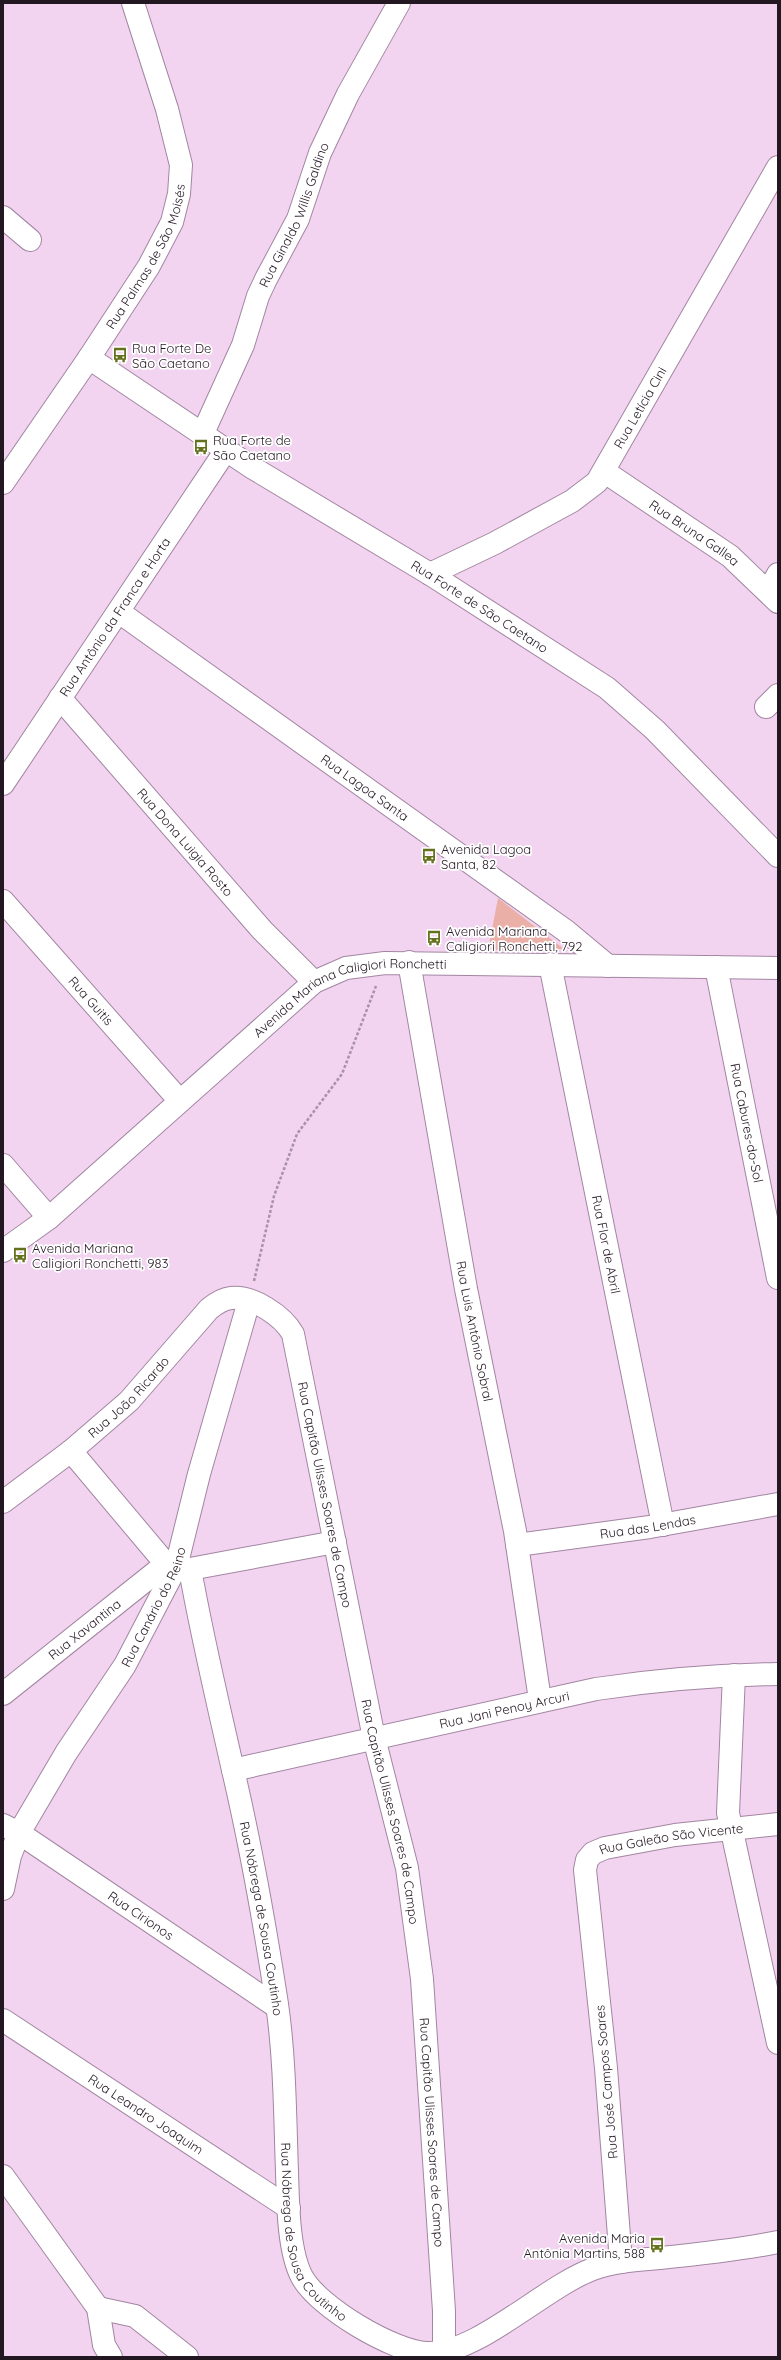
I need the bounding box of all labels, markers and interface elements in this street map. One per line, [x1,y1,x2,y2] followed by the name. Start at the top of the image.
[255,139,332,290] street label: Rua Ginaldo Willis Galdino
[102,184,188,332] street label: Rua Palmas de São Moisés
[132,340,211,371] place label: Rua Forte De São Caetano
[111,346,129,364] bus stop icon: Rua Forte De São Caetano
[610,364,670,451] street label: Rua Letícia Cini
[213,432,291,463] place label: Rua Forte de São Caetano
[192,438,210,456] bus stop icon: Rua Forte de São Caetano
[646,496,743,569] street label: Rua Bruna Gallea
[56,534,173,699] street label: Rua Antônio da Franca e Horta
[408,557,551,656] street label: Rua Forte de São Caetano
[318,751,412,824] street label: Rua Lagoa Santa
[134,785,237,899] street label: Rua Dona Luigia Rosto
[441,841,531,872] place label: Avenida Lagoa Santa, 82
[420,847,438,865] bus stop icon: Avenida Lagoa Santa, 82
[446,923,583,954] place label: Avenida Mariana Caligiori Ronchetti, 792
[425,929,443,947] bus stop icon: Avenida Mariana Caligiori Ronchetti, 792
[250,955,447,1040] street label: Avenida Mariana Caligiori Ronchetti
[65,973,117,1028] street label: Rua Guitis
[727,1062,767,1184] street label: Rua Cabures-do-Sol
[589,1194,624,1295] street label: Rua Flor de Abril
[32,1240,169,1271] place label: Avenida Mariana Caligiori Ronchetti, 983
[11,1246,29,1264] bus stop icon: Avenida Mariana Caligiori Ronchetti, 983
[453,1260,497,1403] street label: Rua Luis Antônio Sobral
[84,1353,172,1441] street label: Rua João Ricardo
[295,1380,356,1609] street label: Rua Capitão Ulisses Soares de Campo
[599,1511,697,1542] street label: Rua das Lendas
[117,1545,189,1670] street label: Rua Canário do Reino
[45,1595,124,1663] street label: Rua Xavantina
[438,1687,571,1732] street label: Rua Jani Penoy Arcuri
[358,1698,423,1925] street label: Rua Capitão Ulisses Soares de Campo
[237,1820,287,2017] street label: Rua Nóbrega de Sousa Coutinho
[596,1820,744,1858] street label: Rua Galeão São Vicente
[105,1887,177,1943] street label: Rua Cirionos
[591,2004,621,2160] street label: Rua José Campos Soares
[417,2017,448,2248] street label: Rua Capitão Ulisses Soares de Campo
[85,2070,206,2158] street label: Rua Leandro Joaquim
[278,2142,350,2325] street label: Rua Nóbrega de Sousa Coutinho
[523,2230,645,2261] place label: Avenida Maria Antônia Martins, 588
[648,2236,666,2254] bus stop icon: Avenida Maria Antônia Martins, 588

